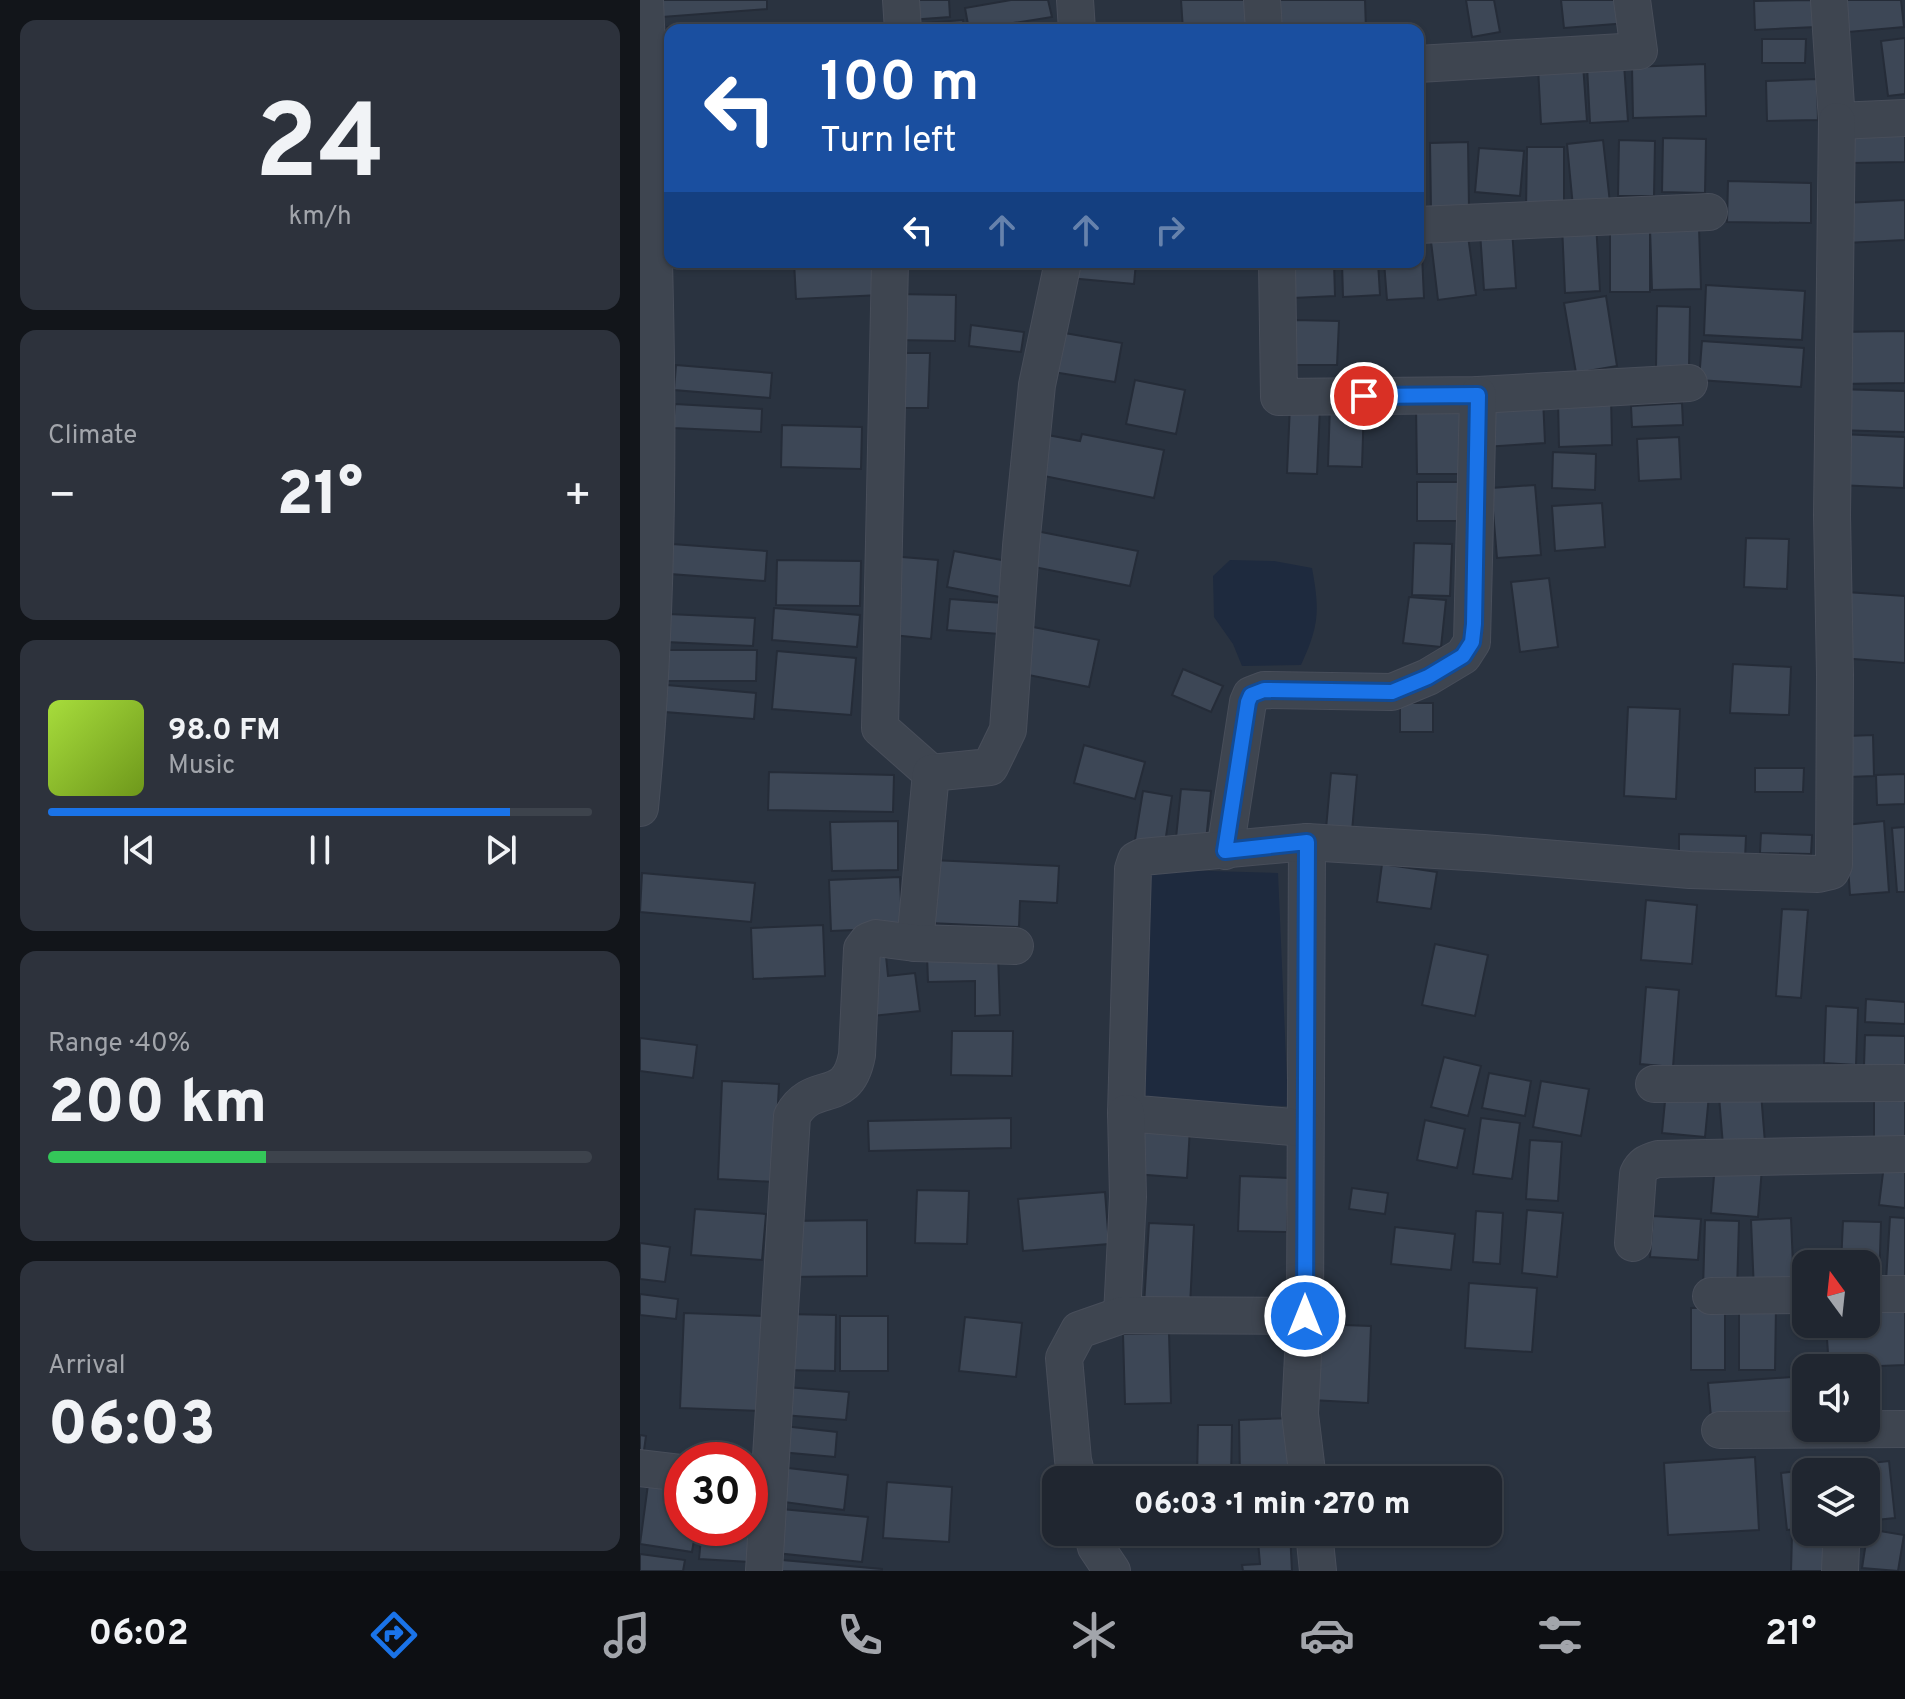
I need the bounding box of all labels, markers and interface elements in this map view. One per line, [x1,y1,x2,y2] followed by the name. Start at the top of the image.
[820,50,979,120] text: 100 m
[688,56,792,160] icon: left
[255,83,385,215] text: 24
[820,119,957,165] text: Turn left
[288,201,352,234] text: km/h
[896,208,940,252] icon: left
[980,208,1024,252] icon: ahead
[1064,208,1108,252] icon: ahead
[1148,208,1192,252] icon: right
[1330,362,1398,430] pin
[1342,374,1386,418] icon: arrive
[48,420,137,453] text: Climate
[277,460,363,536] text: 21°
[48,470,76,526] text: −
[564,470,592,526] text: +
[168,713,281,750] text: 98.0 FM
[168,750,235,783] text: Music
[117,828,161,872] icon: previous
[298,828,342,872] icon: pause
[479,828,523,872] icon: next
[48,1028,190,1061] text: Range · 40%
[48,1068,267,1144] text: 200 km
[1792,1250,1880,1338] north arrow
[1792,1250,1880,1546] map controls
[1263,1274,1347,1358] position arrow
[48,1350,126,1383] text: Arrival
[1792,1354,1880,1442] button: sound
[48,1390,216,1466] text: 06:03
[664,1442,768,1546] speed limit sign: 30
[1792,1458,1880,1546] button: layers
[1134,1487,1410,1524] text: 06:03 · 1 min · 270 m
[366,1607,422,1663] icon: directions
[599,1607,655,1663] icon: music
[832,1607,888,1663] icon: phone
[1066,1607,1122,1663] icon: climate
[1299,1607,1355,1663] icon: car
[1532,1607,1588,1663] icon: filters
[89,1612,189,1658] text: 06:02
[1765,1612,1816,1658] text: 21°

